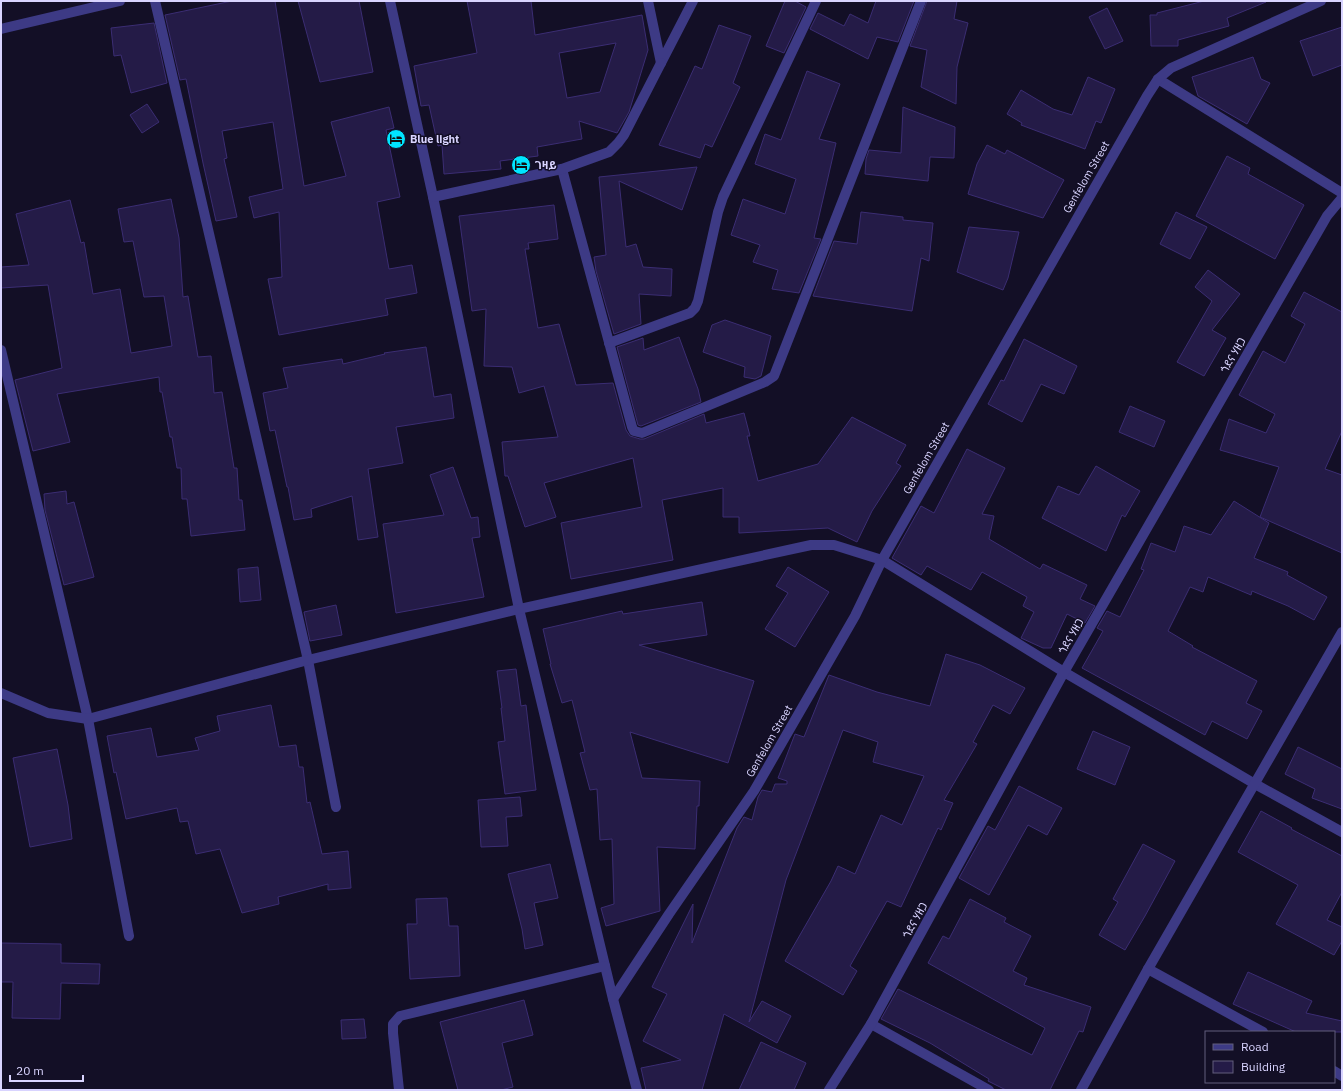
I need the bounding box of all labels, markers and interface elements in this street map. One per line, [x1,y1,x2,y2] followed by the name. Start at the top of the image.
[385,128,407,150] hotel icon: Blue light
[410,132,459,146] place label: Blue light
[1060,138,1112,216] street label: Genfelom Street
[510,154,532,176] hotel icon: ገዛይ
[535,158,557,172] place label: ገዛይ
[1217,335,1249,375] street label: ጎደና ሃዘጋ
[900,419,952,497] street label: Genfelom Street
[1055,616,1087,656] street label: ጎደና ሃዘጋ
[743,702,795,780] street label: Genfelom Street
[899,900,931,940] street label: ጎደና ሃዘጋ
[1205,1031,1335,1083] legend
[1241,1039,1269,1054] text: Road
[10,1057,83,1083] scale bar
[1241,1059,1286,1074] text: Building
[16,1063,44,1078] text: 20 m

